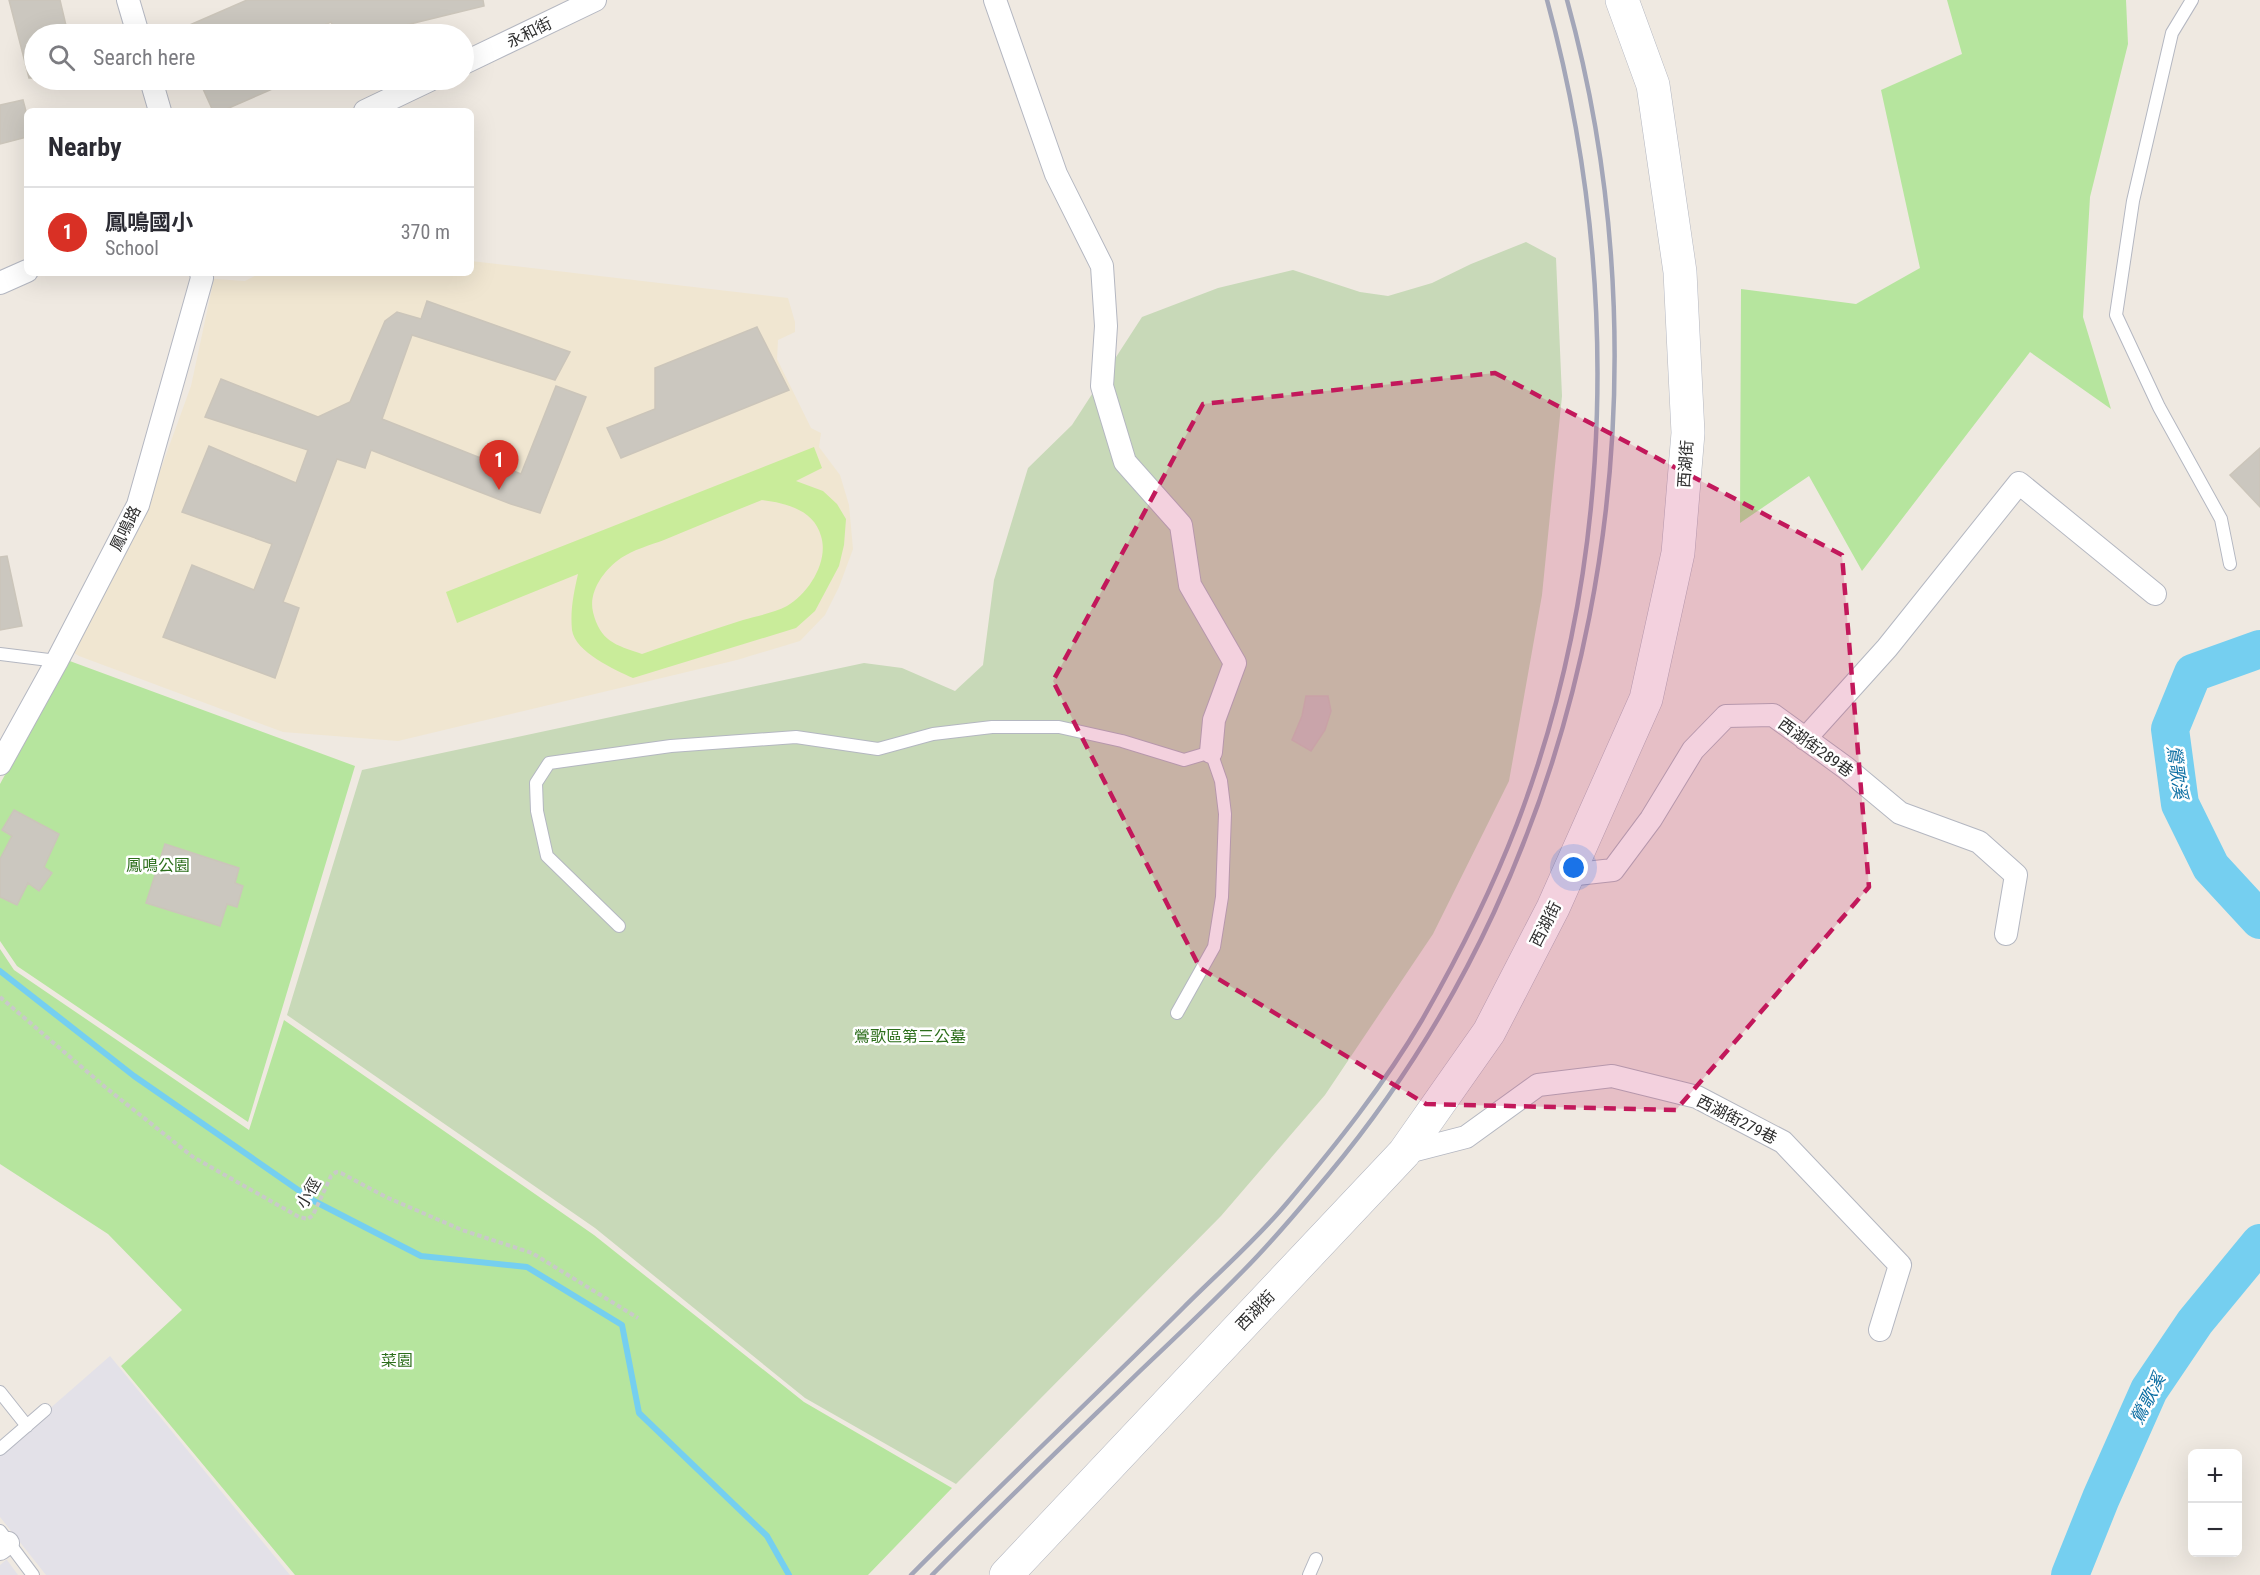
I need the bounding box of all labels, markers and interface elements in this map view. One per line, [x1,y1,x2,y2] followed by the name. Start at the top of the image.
[503,13,555,52] street label: 永和街
[24,24,474,90] search box
[45,41,78,74] icon: search
[93,45,195,70] text: Search here
[48,132,122,162] text: Nearby
[105,210,193,235] text: 鳳鳴國小
[62,220,73,244] text: 1
[401,220,450,244] text: 370 m
[105,236,159,260] text: School
[1674,439,1697,489] street label: 西湖街
[480,440,518,490] pin: 1
[106,502,145,554] street label: 鳳鳴路
[1775,714,1857,781] street label: 西湖街289巷
[2163,744,2192,803] water label: 鶯歌溪
[1559,853,1588,882] your location
[126,856,190,875] park label: 鳳鳴公園
[1526,899,1565,950] street label: 西湖街
[854,1027,966,1046] park label: 鶯歌區第三公墓
[1693,1091,1780,1148] street label: 西湖街279巷
[292,1175,325,1212] street label: 小徑
[1232,1286,1279,1334] street label: 西湖街
[381,1351,413,1370] park label: 菜園
[2126,1367,2171,1428] water label: 鶯歌溪
[2188,1449,2242,1557] map controls
[2188,1449,2242,1503] button: +
[2188,1503,2242,1557] button: −

